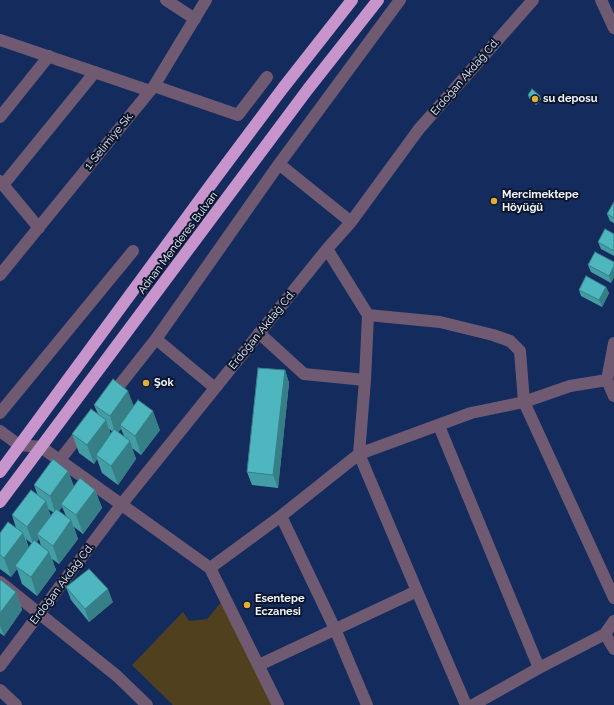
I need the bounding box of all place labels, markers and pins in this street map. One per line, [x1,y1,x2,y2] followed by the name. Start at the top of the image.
[543,92,597,106] place label: su deposu
[530,94,540,104] marker: su deposu
[502,188,578,214] place label: Mercimektepe Höyüğü
[489,196,499,206] marker: Mercimektepe Höyüğü
[154,376,174,390] place label: Şok
[141,378,151,388] marker: Şok
[255,592,305,618] place label: Esentepe Eczanesi
[242,600,252,610] marker: Esentepe Eczanesi

